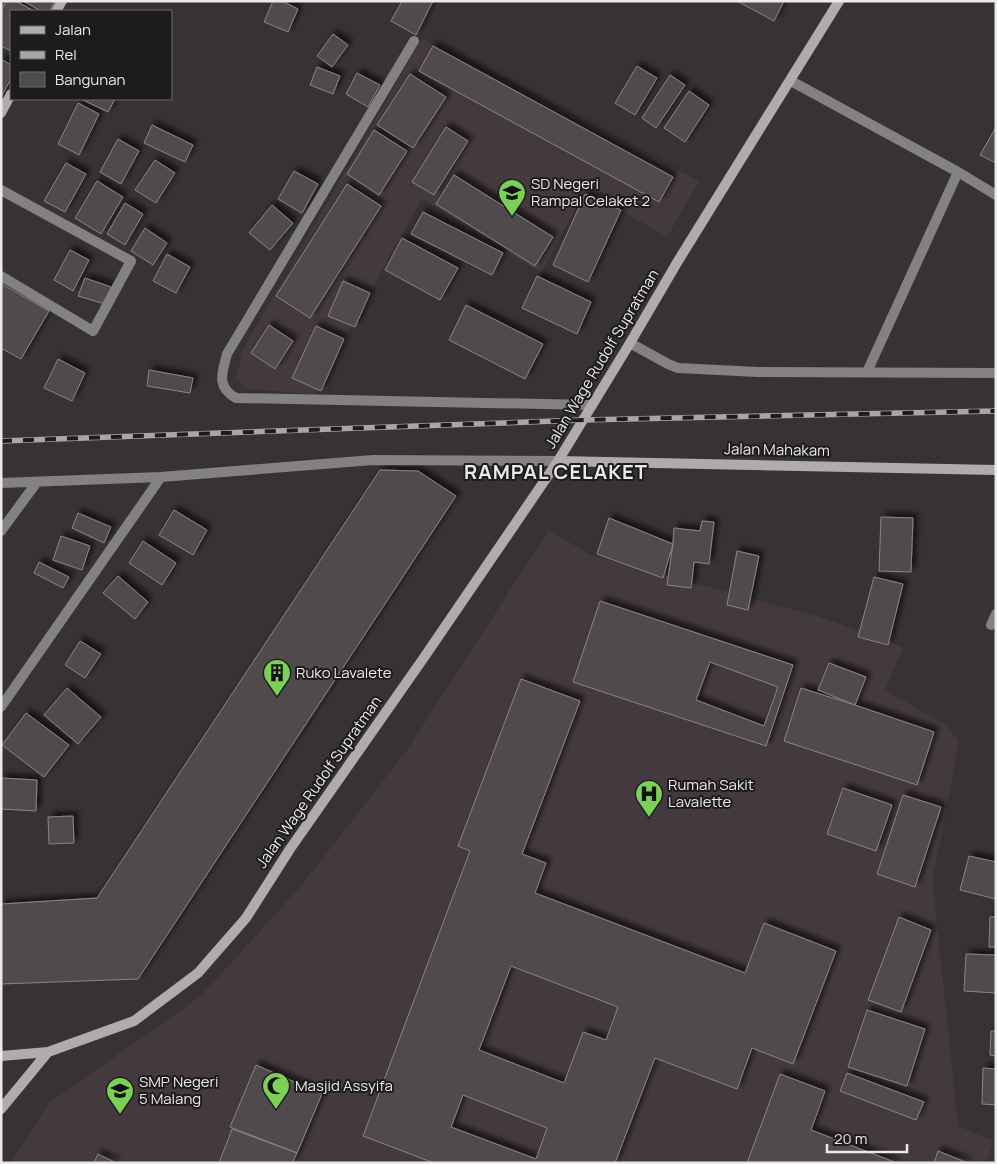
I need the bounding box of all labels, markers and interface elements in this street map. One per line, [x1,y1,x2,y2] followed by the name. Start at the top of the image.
[10,10,172,100] legend
[55,19,91,40] text: Jalan
[55,44,77,65] text: Rel
[55,69,125,90] text: Bangunan
[531,173,650,211] place label: SD Negeri Rampal Celaket 2
[497,178,527,217] school or university icon: SD Negeri Rampal Celaket 2
[540,265,664,452] street label: Jalan Wage Rudolf Supratman
[724,438,830,461] street label: Jalan Mahakam
[464,458,648,485] district label: RAMPAL CELAKET
[262,658,292,697] building icon: Ruko Lavalete
[296,662,392,683] place label: Ruko Lavalete
[251,691,386,872] street label: Jalan Wage Rudolf Supratman
[668,774,754,812] place label: Rumah Sakit Lavalette
[634,779,664,818] hospital icon: Rumah Sakit Lavalette
[139,1071,219,1109] place label: SMP Negeri 5 Malang
[261,1071,291,1110] mosque icon: Masjid Assyifa
[295,1075,393,1096] place label: Masjid Assyifa
[105,1076,135,1115] school or university icon: SMP Negeri 5 Malang
[827,1122,907,1154] scale bar
[834,1128,867,1149] text: 20 m

